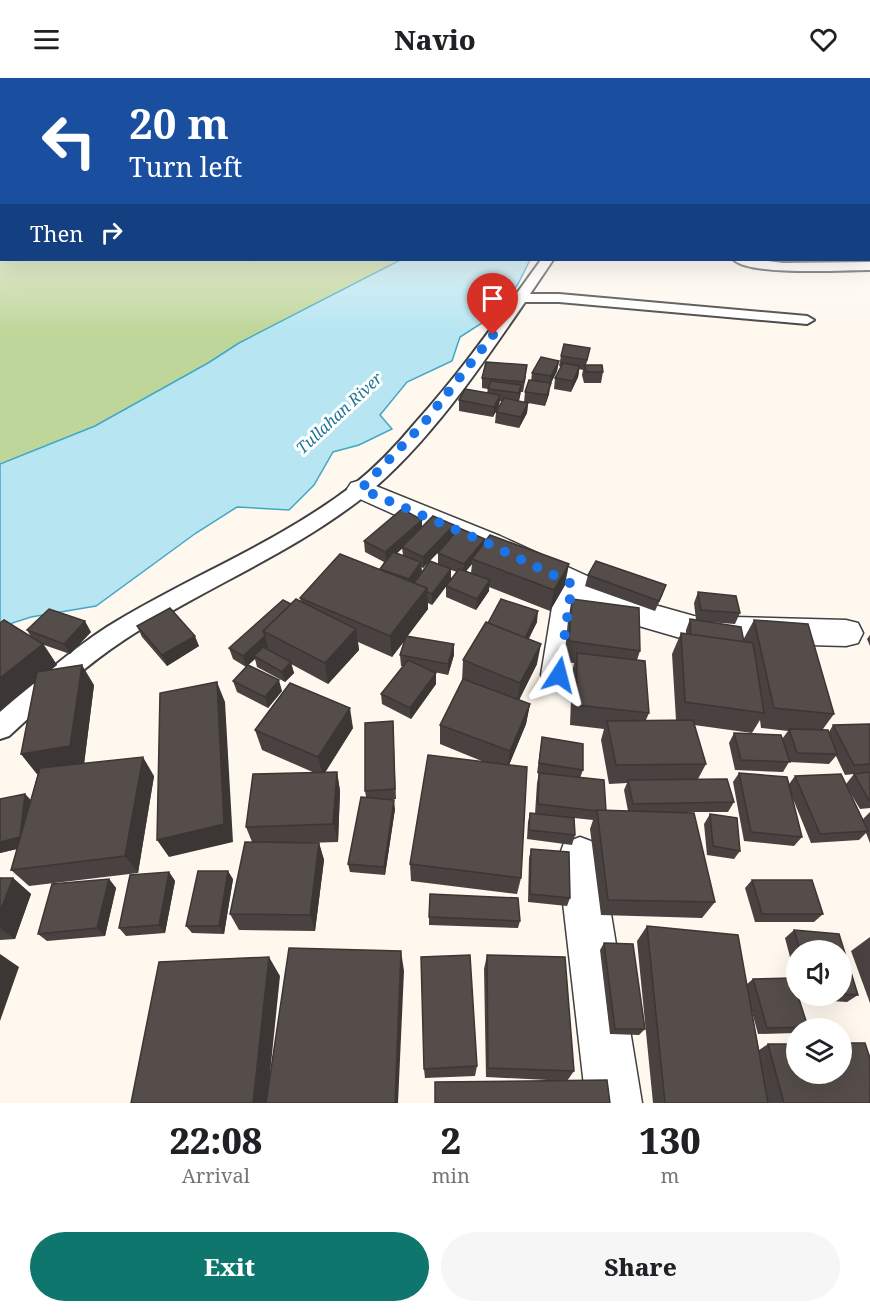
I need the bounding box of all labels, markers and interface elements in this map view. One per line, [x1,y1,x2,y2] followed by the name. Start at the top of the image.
[394,21,476,58] text: Navio
[30,23,63,56] icon: menu
[807,23,840,56] icon: heart
[129,94,229,151] text: 20 m
[30,102,108,180] icon: left
[129,148,242,185] text: Turn left
[95,216,128,249] icon: right
[30,218,83,248] text: Then
[467,273,518,335] pin
[476,282,509,315] icon: arrive
[291,367,387,459] water label: Tullahan River
[527,643,591,707] position arrow
[786,940,852,1084] map controls
[786,940,852,1006] button: sound
[786,1018,852,1084] button: layers
[169,1116,262,1165] text: 22:08
[441,1116,461,1165] text: 2
[639,1116,701,1165] text: 130
[182,1162,250,1189] text: Arrival
[432,1162,470,1189] text: min
[661,1162,679,1189] text: m
[30,1232,429,1301] button: Exit
[441,1232,840,1301] button: Share

